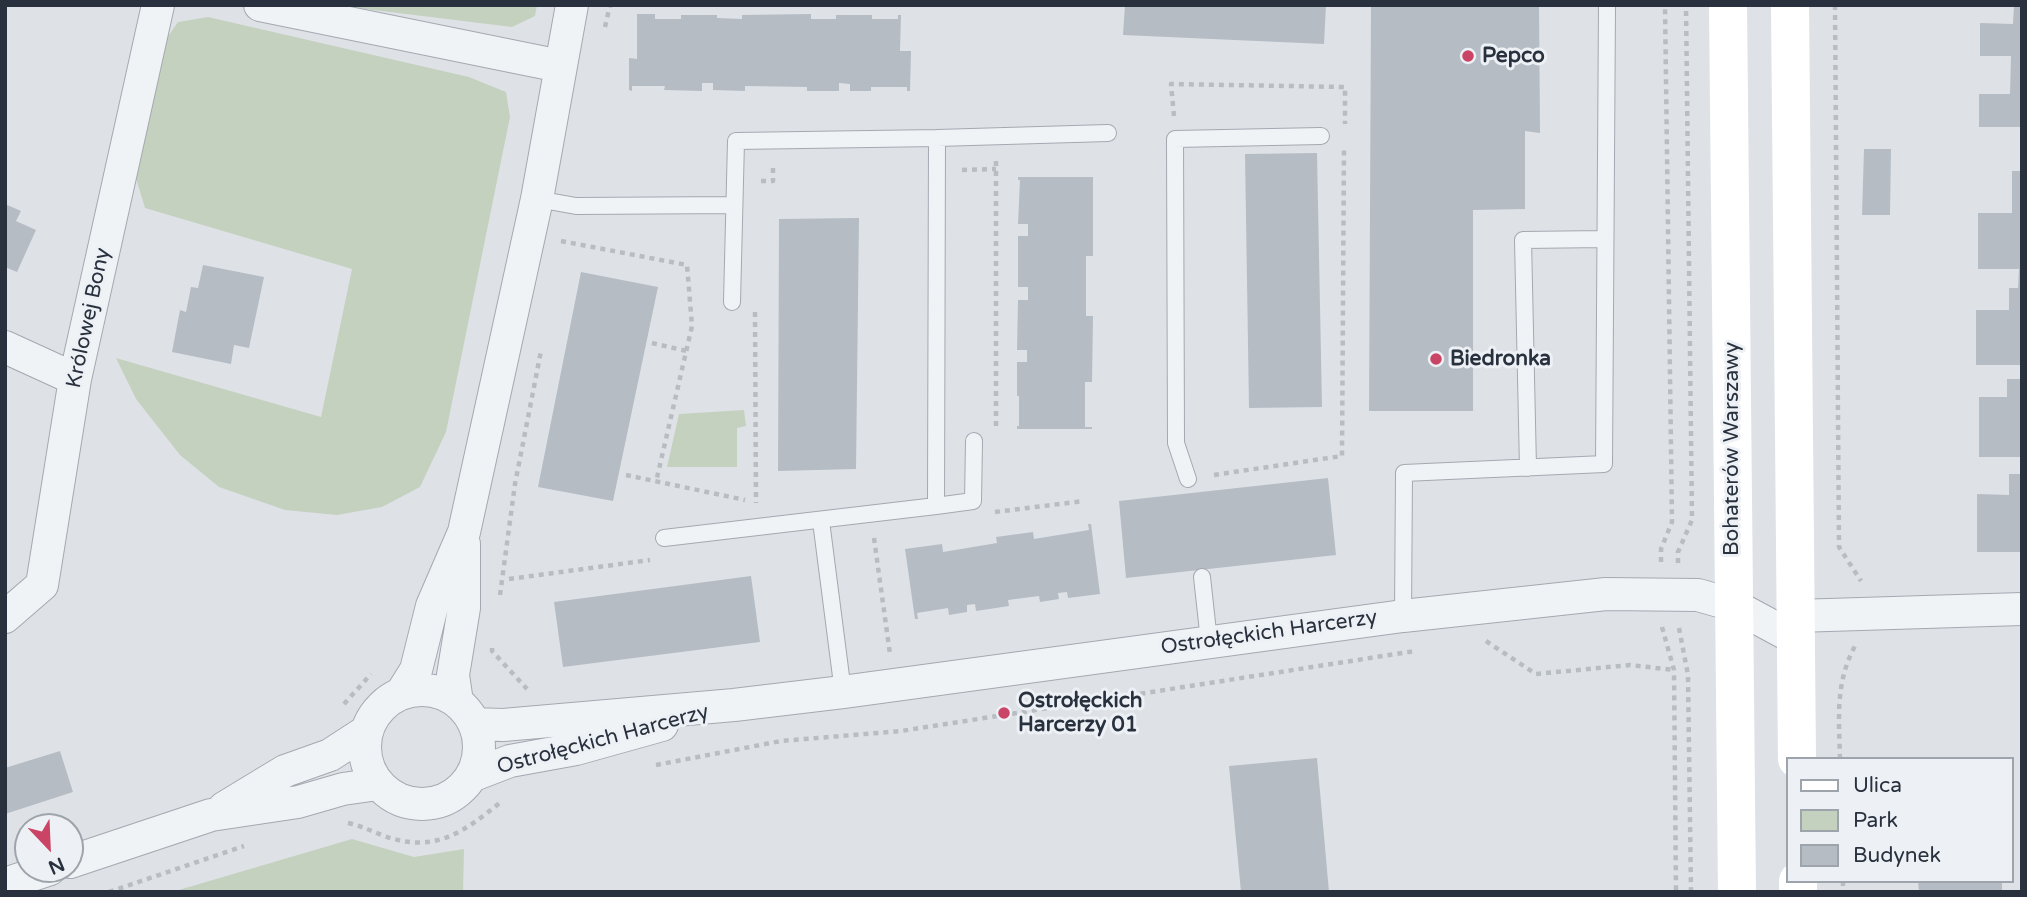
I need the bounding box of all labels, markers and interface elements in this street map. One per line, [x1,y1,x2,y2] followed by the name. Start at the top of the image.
[1482,43,1545,69] place label: Pepco
[1460,48,1476,64] marker: Pepco
[62,246,116,390] street label: Królowej Bony
[1719,342,1745,556] street label: Bohaterów Warszawy
[1450,346,1551,372] place label: Biedronka
[1428,351,1444,367] marker: Biedronka
[1159,605,1379,661] street label: Ostrołęckich Harcerzy
[1018,688,1143,738] place label: Ostrołęckich Harcerzy 01
[494,700,712,780] street label: Ostrołęckich Harcerzy
[996,705,1012,721] marker: Ostrołęckich Harcerzy 01
[1786,757,2013,883] legend
[1853,773,1902,798] text: Ulica
[1853,808,1898,833] text: Park
[14,813,84,883] north arrow
[1853,843,1941,868] text: Budynek
[45,852,68,879] text: N

